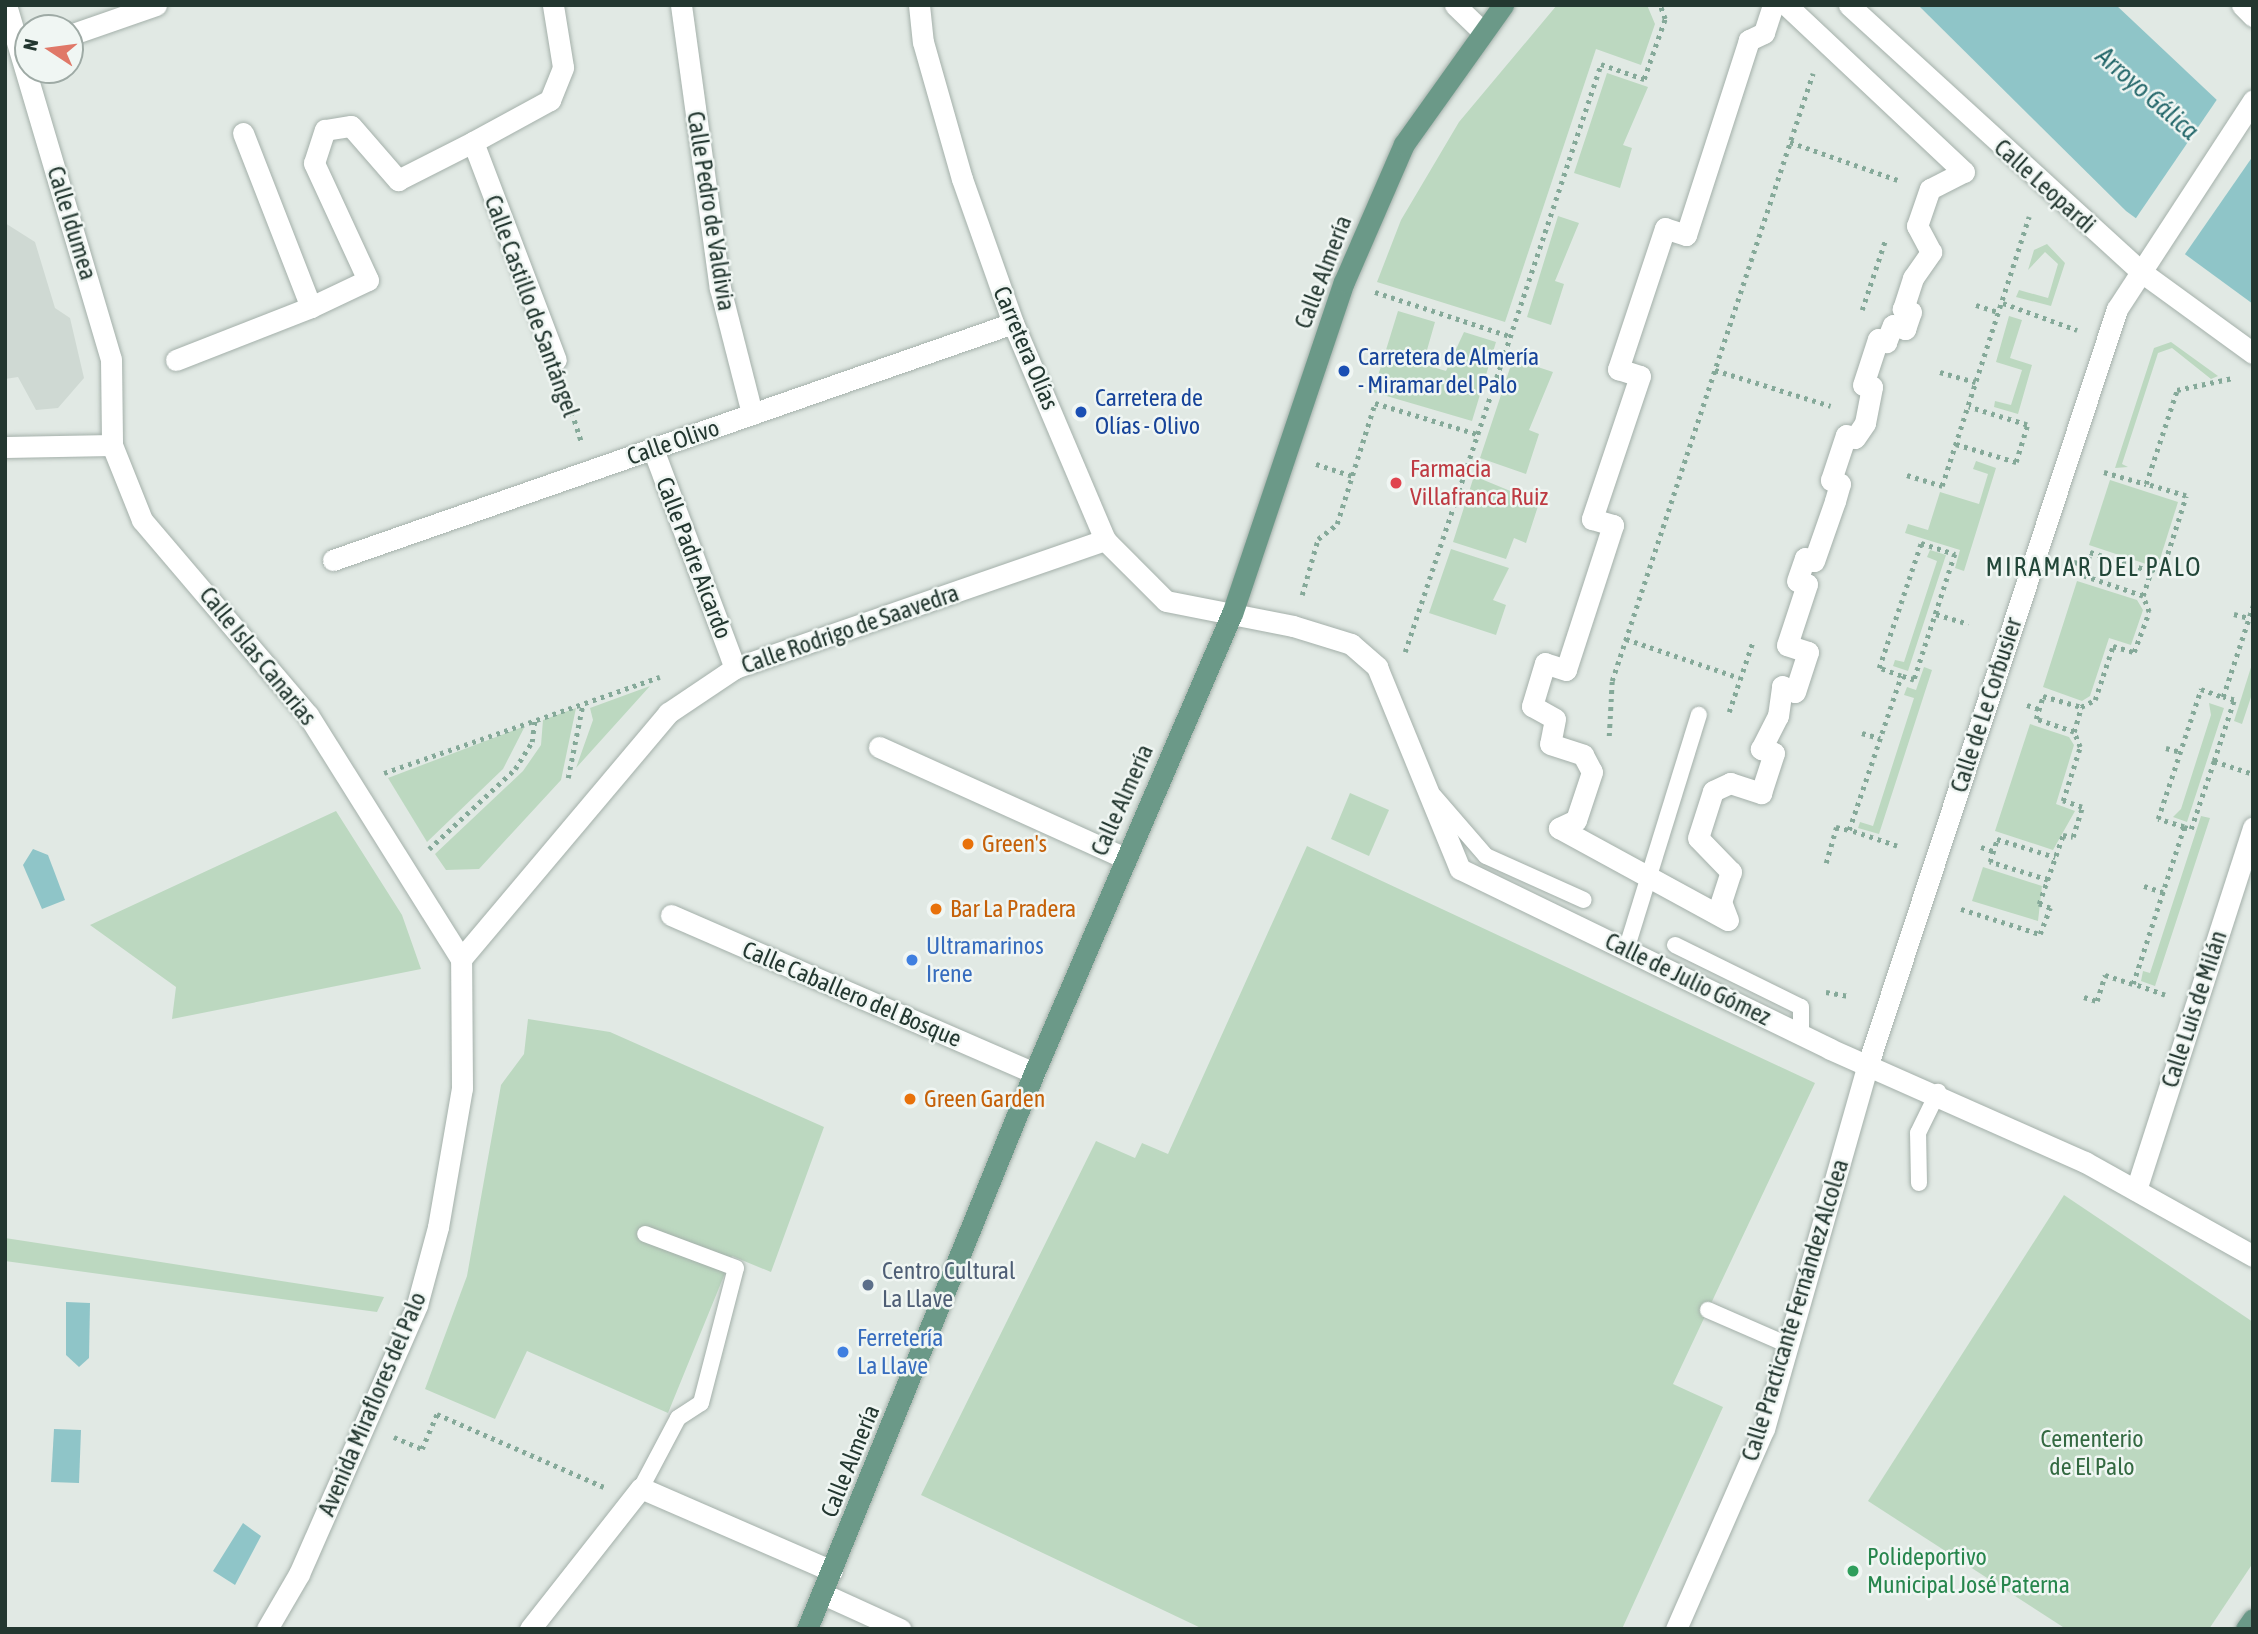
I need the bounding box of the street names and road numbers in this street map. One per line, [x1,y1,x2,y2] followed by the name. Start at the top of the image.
[681,109,741,313] street label: Calle Pedro de Valdivia
[1988,133,2102,239] street label: Calle Leopardi
[41,163,103,283] street label: Calle Idumea
[478,191,586,421] street label: Calle Castillo de Santángel
[1288,211,1358,333] street label: Calle Almería
[987,282,1065,414] street label: Carretera Olías
[623,413,723,471] street label: Calle Olivo
[650,473,738,643] street label: Calle Padre Aicardo
[738,578,962,680] street label: Calle Rodrigo de Saavedra
[193,581,323,731] street label: Calle Islas Canarias
[1944,614,2028,796] street label: Calle de Le Corbusier
[1085,740,1159,860] street label: Calle Almería
[1600,926,1776,1032] street label: Calle de Julio Gómez
[2155,927,2233,1091] street label: Calle Luis de Milán
[738,935,966,1053] street label: Calle Caballero del Bosque
[1735,1156,1855,1464] street label: Calle Practicante Fernández Alcolea
[312,1288,432,1520] street label: Avenida Miraflores del Palo
[814,1401,886,1521] street label: Calle Almería

